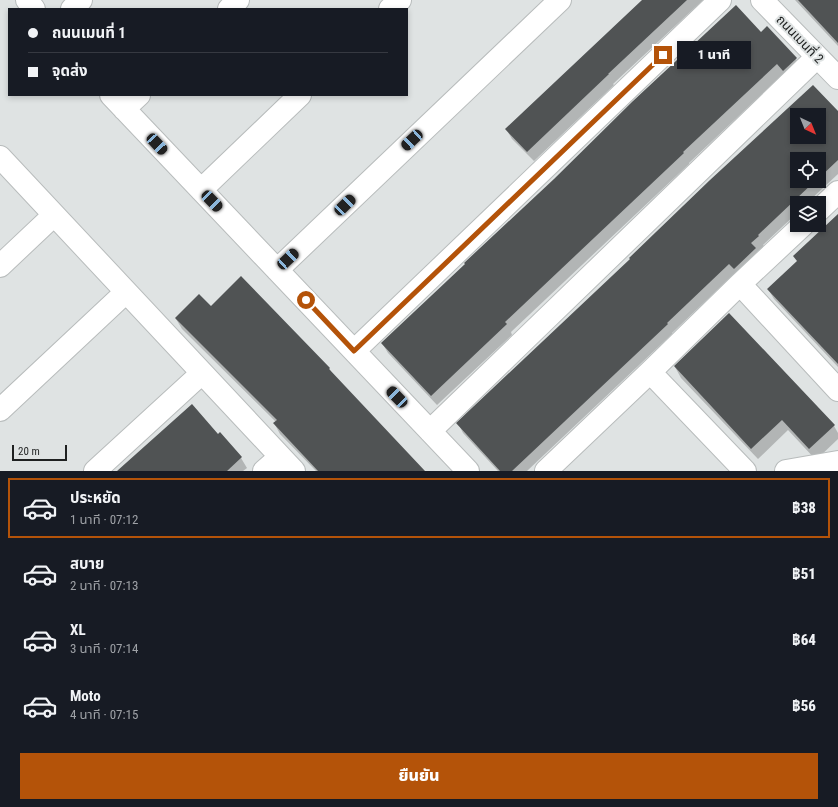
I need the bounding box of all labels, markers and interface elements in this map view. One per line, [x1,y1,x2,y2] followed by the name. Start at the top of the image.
[773,11,828,66] street label: ถนนเมนที่ 2
[52,24,126,42] text: ถนนเมนที่ 1
[677,41,751,69] callout: 1 นาที
[654,46,672,64] route end
[698,47,730,62] text: 1 นาที
[52,62,88,80] text: จุดส่ง
[790,108,826,144] north arrow
[790,108,826,232] map controls
[399,127,425,153] car
[144,131,170,157] car
[790,152,826,188] button: locate
[199,188,225,214] car
[332,192,358,218] car
[790,196,826,232] button: layers
[275,246,301,272] car
[297,291,315,309] route start
[384,384,410,410] car
[12,443,67,462] scale bar
[18,445,40,458] text: 20 m
[70,489,121,507] text: ประหยัด
[22,490,58,526] icon: car
[792,499,816,517] text: ฿38
[70,512,138,527] text: 1 นาที · 07:12
[70,555,104,573] text: สบาย
[22,556,58,592] icon: car
[792,565,816,583] text: ฿51
[70,578,138,593] text: 2 นาที · 07:13
[70,621,86,639] text: XL
[22,622,58,658] icon: car
[792,631,816,649] text: ฿64
[70,641,138,656] text: 3 นาที · 07:14
[70,687,101,705] text: Moto
[22,688,58,724] icon: car
[792,697,816,715] text: ฿56
[70,707,138,722] text: 4 นาที · 07:15
[20,753,818,799] button: ยืนยัน

